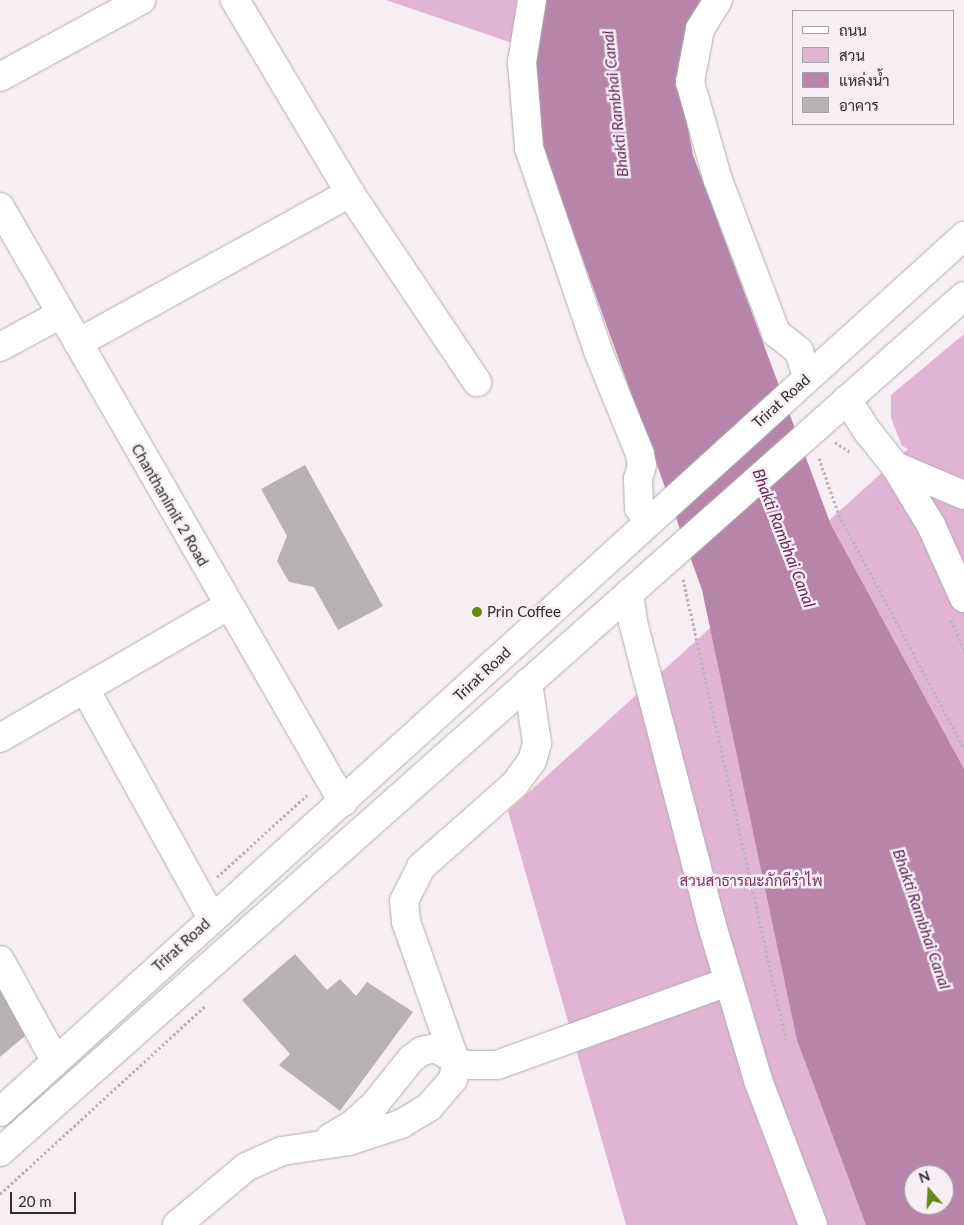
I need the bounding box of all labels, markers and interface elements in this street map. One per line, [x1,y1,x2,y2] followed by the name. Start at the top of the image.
[792,10,954,125] legend
[839,21,867,39] text: ถนน
[598,30,632,178] water label: Bhakti Rambhai Canal
[839,46,865,64] text: สวน
[839,71,890,89] text: แหล่งน้ำ
[839,96,879,114] text: อาคาร
[748,370,814,432] street label: Trirat Road
[128,441,212,569] street label: Chanthanimit 2 Road
[749,466,819,610] water label: Bhakti Rambhai Canal
[487,603,561,621] place label: Prin Coffee
[471,606,483,618] marker: Prin Coffee
[450,643,514,705] street label: Trirat Road
[889,846,955,992] water label: Bhakti Rambhai Canal
[680,872,822,890] park label: สวนสาธารณะภักดีรำไพ
[148,914,214,976] street label: Trirat Road
[904,1165,954,1215] north arrow
[916,1166,932,1186] text: N
[12,1182,79,1214] scale bar
[18,1192,52,1210] text: 20 m

